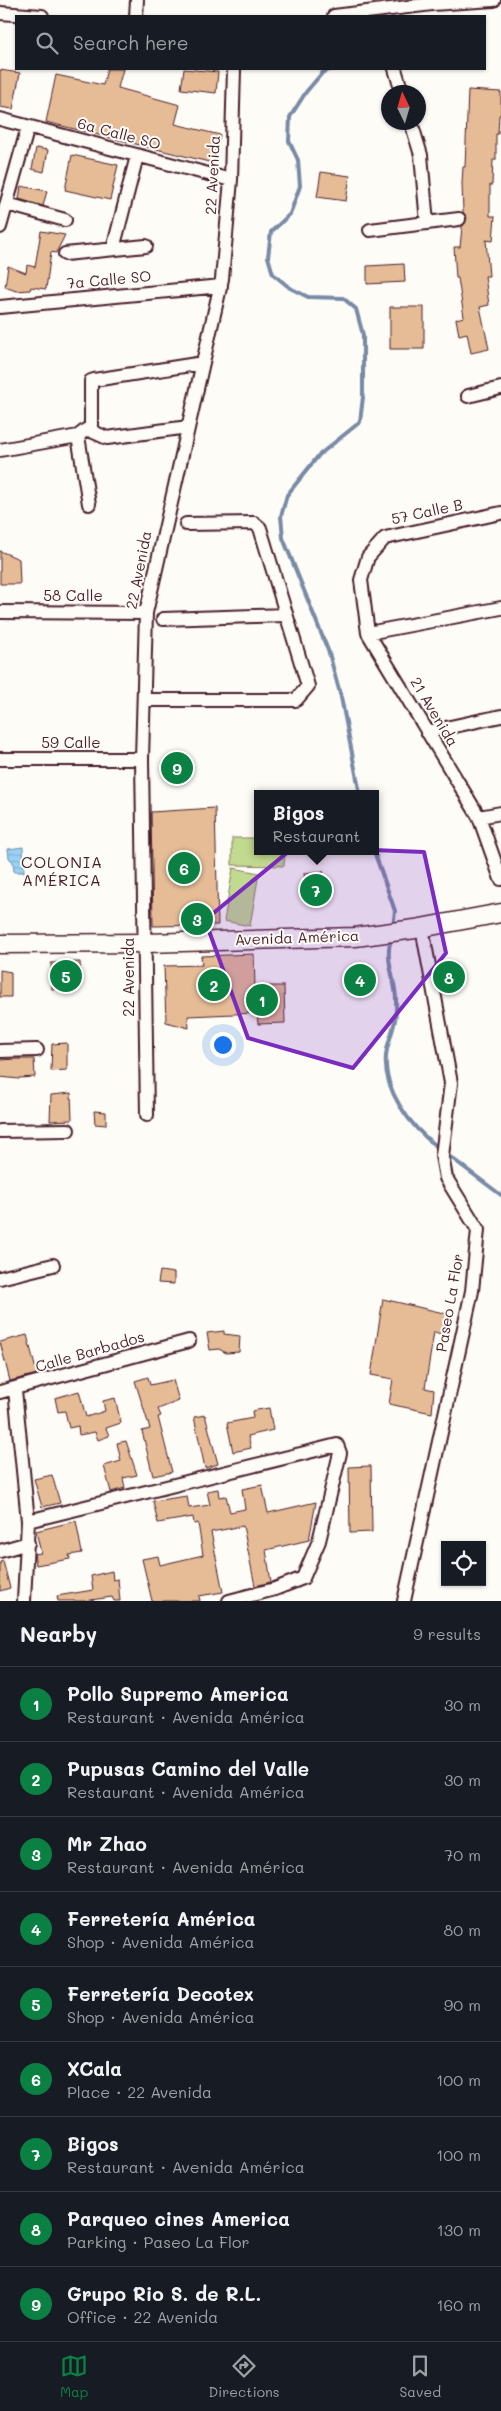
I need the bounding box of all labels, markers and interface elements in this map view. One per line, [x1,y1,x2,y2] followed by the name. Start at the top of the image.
[15,15,486,70] search box
[33,29,61,57] icon: search
[73,30,189,55] text: Search here
[381,85,426,130] north arrow
[76,112,163,154] street label: 6a Calle SO
[200,135,224,215] street label: 22 Avenida
[66,265,152,293] street label: 7a Calle SO
[389,494,465,528] street label: 57 Calle B
[121,529,155,611] street label: 22 Avenida
[43,585,103,605] street label: 58 Calle
[406,673,463,750] street label: 21 Avenida
[41,732,101,752] street label: 59 Calle
[161,749,193,787] pin: 9
[254,790,379,855] popup
[273,800,324,825] text: Bigos
[273,825,360,846] text: Restaurant
[168,849,200,887] pin: 6
[21,851,103,890] district label: COLONIA AMÉRICA
[300,871,332,909] pin: 7
[181,900,213,938] pin: 3
[234,925,360,949] street label: Avenida América
[118,937,138,1017] street label: 22 Avenida
[50,957,82,995] pin: 5
[433,958,465,996] pin: 8
[344,961,376,999] pin: 4
[198,966,230,1004] pin: 2
[246,981,278,1019] pin: 1
[210,1032,236,1058] your location
[431,1252,467,1354] street label: Paseo La Flor
[33,1326,147,1376] street label: Calle Barbados
[441,1541,486,1586] map controls
[441,1541,486,1586] button: locate
[20,1620,97,1647] text: Nearby
[413,1623,481,1644] text: 9 results
[67,1681,289,1706] text: Pollo Supremo America
[32,1694,40,1715] text: 1
[444,1694,481,1715] text: 30 m
[67,1706,305,1727] text: Restaurant · Avenida América
[67,1756,309,1781] text: Pupusas Camino del Valle
[32,1769,40,1790] text: 2
[444,1769,481,1790] text: 30 m
[67,1781,305,1802] text: Restaurant · Avenida América
[67,1831,147,1856] text: Mr Zhao
[31,1844,41,1865] text: 3
[444,1844,481,1865] text: 70 m
[67,1856,305,1877] text: Restaurant · Avenida América
[67,1906,255,1931] text: Ferretería América
[31,1919,41,1940] text: 4
[444,1919,481,1940] text: 80 m
[67,1931,254,1952] text: Shop · Avenida América
[67,1981,254,2006] text: Ferretería Decotex
[31,1994,41,2015] text: 5
[444,1994,481,2015] text: 90 m
[67,2006,254,2027] text: Shop · Avenida América
[67,2056,122,2081] text: XCala
[31,2069,41,2090] text: 6
[436,2069,481,2090] text: 100 m
[67,2081,212,2102] text: Place · 22 Avenida
[67,2131,119,2156] text: Bigos
[32,2144,40,2165] text: 7
[436,2144,481,2165] text: 100 m
[67,2156,305,2177] text: Restaurant · Avenida América
[67,2206,290,2231] text: Parqueo cines America
[31,2219,41,2240] text: 8
[437,2219,481,2240] text: 130 m
[67,2231,250,2252] text: Parking · Paseo La Flor
[67,2281,261,2306] text: Grupo Rio S. de R.L.
[31,2294,41,2315] text: 9
[436,2294,481,2315] text: 160 m
[67,2306,218,2327] text: Office · 22 Avenida
[60,2352,88,2401] tab: Map
[208,2352,280,2401] tab: Directions
[399,2352,441,2401] tab: Saved

